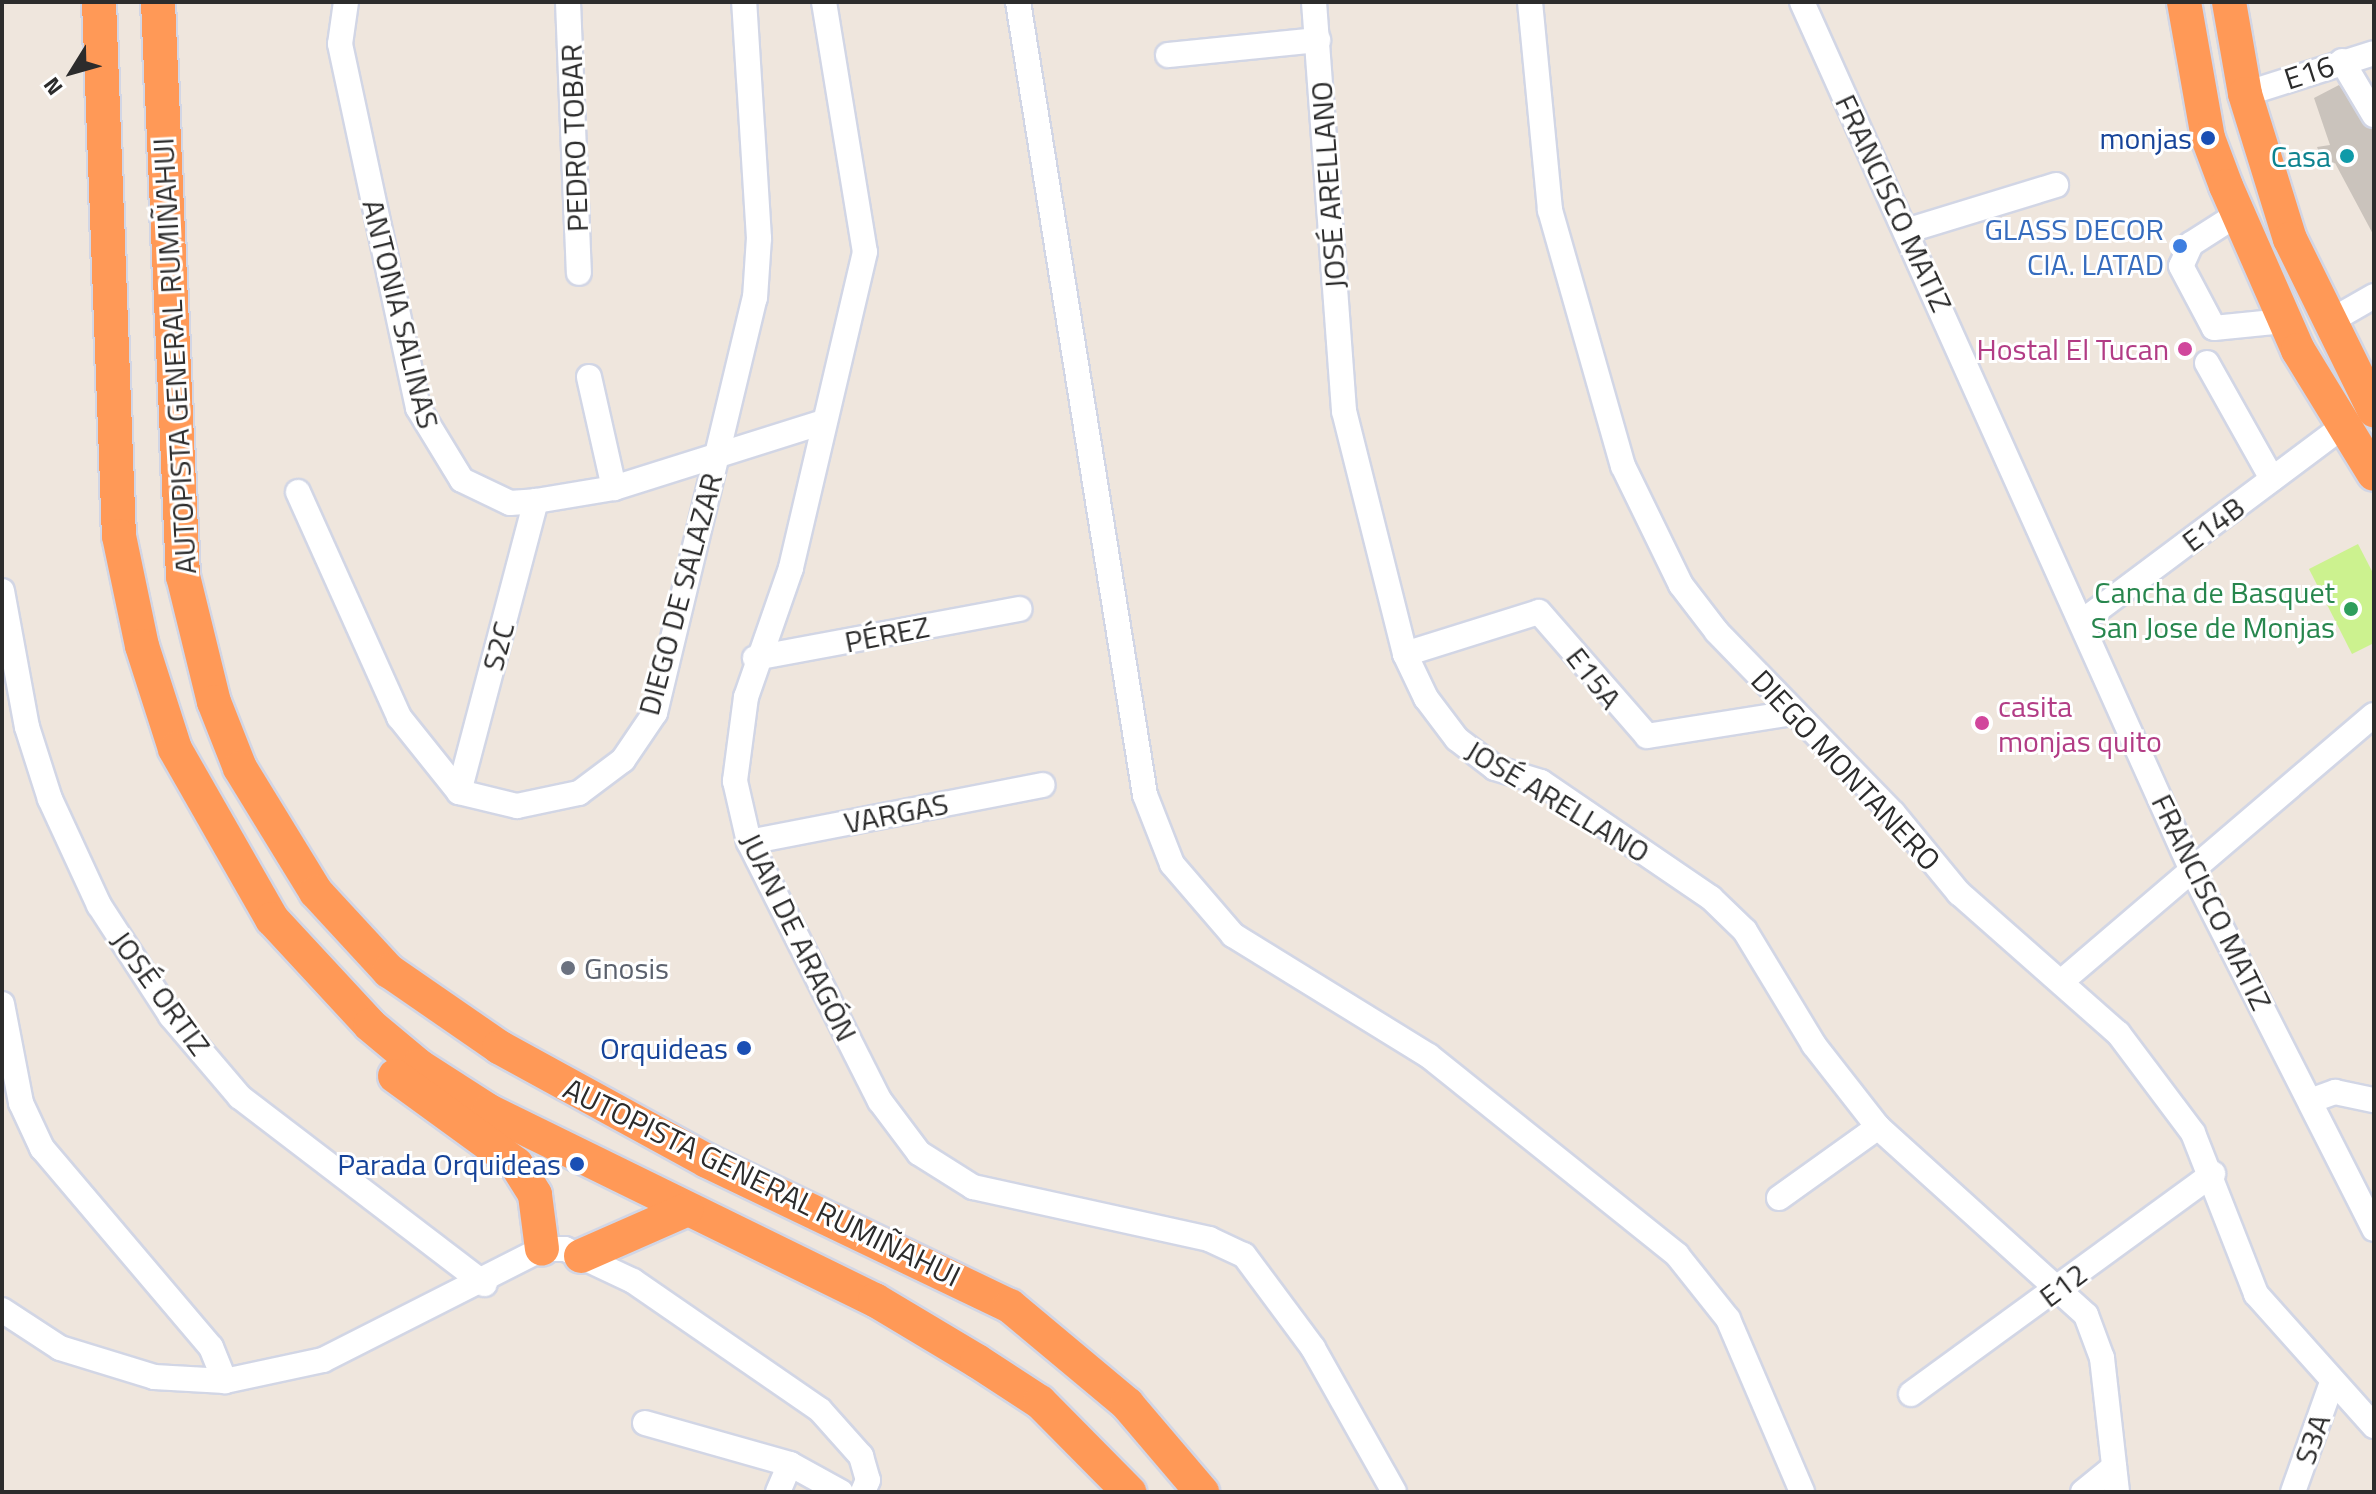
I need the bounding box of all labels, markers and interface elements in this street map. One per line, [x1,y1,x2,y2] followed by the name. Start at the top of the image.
[32,32,112,112] north arrow
[553,43,595,233] street label: PEDRO TOBAR
[2280,47,2338,97] street label: E16
[35,70,71,103] text: N
[1303,80,1353,290] street label: JOSÉ ARELLANO
[1828,89,1960,317] street label: FRANCISCO MATIZ
[2099,120,2192,156] place label: monjas
[2199,129,2217,147] marker: monjas
[145,137,203,575] street label: AUTOPISTA GENERAL RUMIÑAHUI
[2271,138,2331,174] place label: Casa
[2338,147,2356,165] marker: Casa
[355,196,447,432] street label: ANTONIA SALINAS
[1984,211,2164,282] place label: GLASS DECOR CIA. LATAD
[2171,237,2189,255] marker: GLASS DECOR CIA. LATAD
[1977,331,2169,367] place label: Hostal El Tucan
[2176,340,2194,358] marker: Hostal El Tucan
[630,469,730,719] street label: DIEGO DE SALAZAR
[2175,489,2251,559] street label: E14B
[2091,574,2335,644] place label: Cancha de Basquet San Jose de Monjas
[2342,600,2360,618] marker: Cancha de Basquet San Jose de Monjas
[842,608,932,660] street label: PÉREZ
[474,617,522,675] street label: S2C
[1559,640,1629,716] street label: E15A
[1744,662,1948,878] street label: DIEGO MONTANERO
[1998,688,2162,758] place label: casita monjas quito
[1973,714,1991,732] marker: casita monjas quito
[1460,732,1656,870] street label: JOSÉ ARELLANO
[841,785,951,841] street label: VARGAS
[2144,788,2280,1016] street label: FRANCISCO MATIZ
[733,827,865,1047] street label: JUAN DE ARAGÓN
[104,924,218,1062] street label: JOSÉ ORTIZ
[584,950,669,986] place label: Gnosis
[559,959,577,977] marker: Gnosis
[600,1030,728,1066] place label: Orquideas
[735,1039,753,1057] marker: Orquideas
[558,1070,966,1294] street label: AUTOPISTA GENERAL RUMIÑAHUI
[337,1146,561,1182] place label: Parada Orquideas
[568,1155,586,1173] marker: Parada Orquideas
[2032,1256,2094,1314] street label: E12
[2286,1409,2338,1469] street label: S3A

